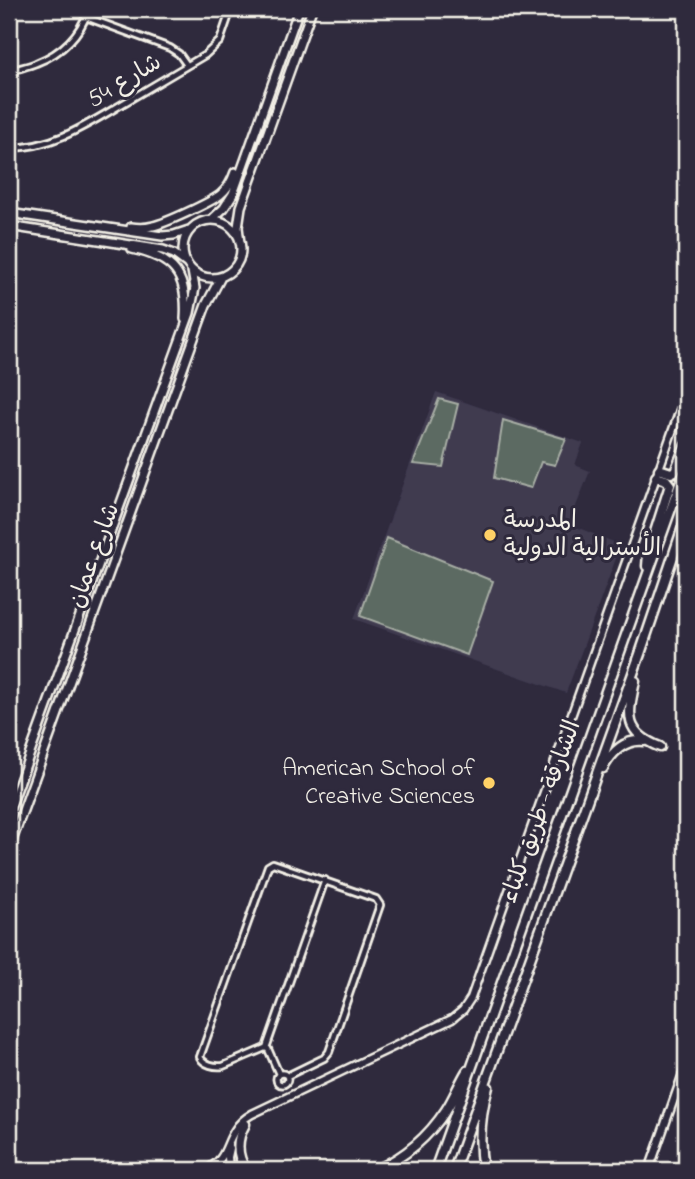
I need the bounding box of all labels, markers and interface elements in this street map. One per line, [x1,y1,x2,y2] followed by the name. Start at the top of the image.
[81,46,169,118] street label: شارع 54
[60,499,130,613] street label: شارع عمان
[504,504,661,567] place label: المدرسة الأسترالية الدولية
[482,527,498,543] marker: المدرسة الأسترالية الدولية
[493,716,591,908] street label: الشارقة - طريق كلباء
[282,752,476,815] place label: American School of Creative Sciences
[481,775,497,791] marker: American School of Creative Sciences

